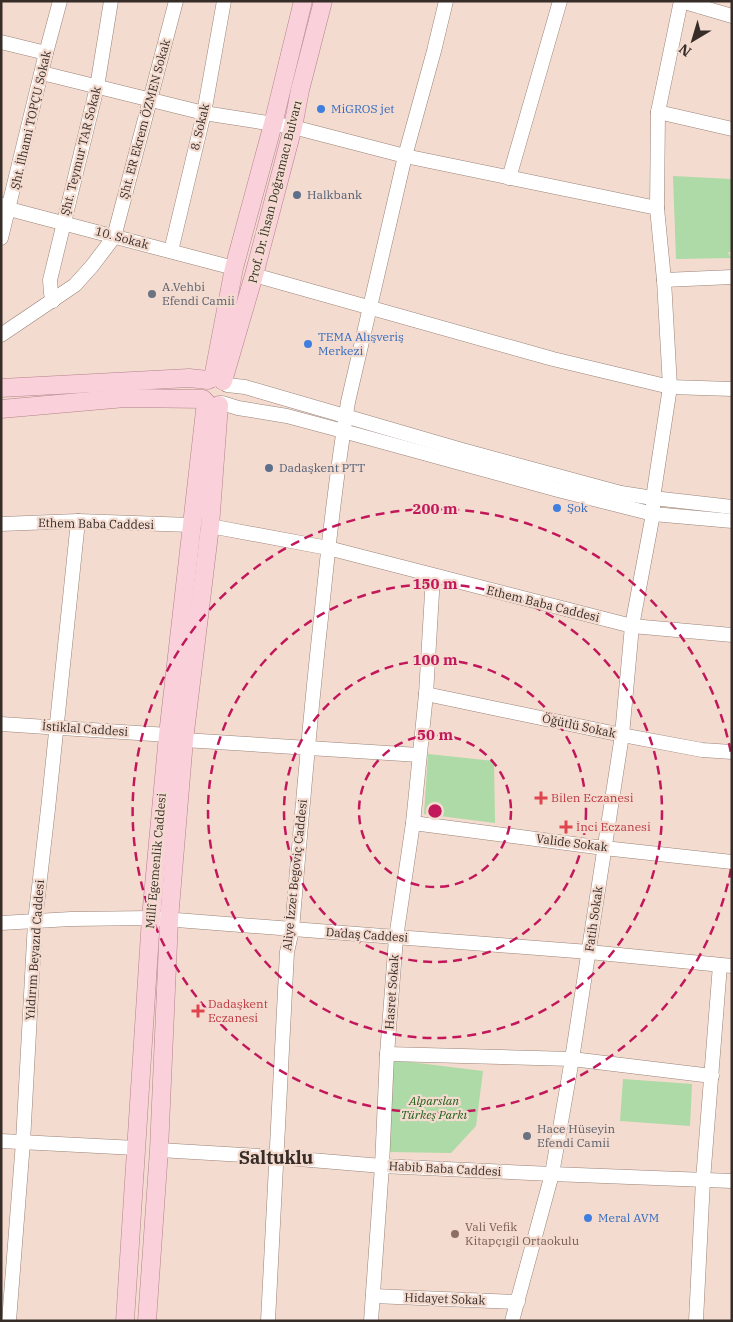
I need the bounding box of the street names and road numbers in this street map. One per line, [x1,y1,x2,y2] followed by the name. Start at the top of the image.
[116,37,173,200] street label: Şht. ER Ekrem ÖZMEN Sokak
[7,49,54,191] street label: Şht. İlhami TOPÇU Sokak
[57,85,104,217] street label: Şht. Teymur TAR Sokak
[245,99,305,285] street label: Prof. Dr. İhsan Doğramacı Bulvarı
[187,102,212,152] street label: 8. Sokak
[94,223,151,252] street label: 10. Sokak
[38,515,154,532] street label: Ethem Baba Caddesi
[485,582,601,625] street label: Ethem Baba Caddesi
[541,710,617,741] street label: Öğütlü Sokak
[41,718,129,739] street label: İstiklal Caddesi
[142,792,169,929] street label: Millî Egemenlik Caddesi
[279,798,310,951] street label: Aliye İzzet Begoviç Caddesi
[535,831,609,854] street label: Valide Sokak
[22,879,47,1021] street label: Yıldırım Beyazıd Caddesi
[581,885,606,953] street label: Fatih Sokak
[325,924,409,945] street label: Dadaş Caddesi
[381,954,402,1030] street label: Hasret Sokak
[388,1158,502,1179] street label: Habib Baba Caddesi
[404,1290,486,1307] street label: Hidayet Sokak

